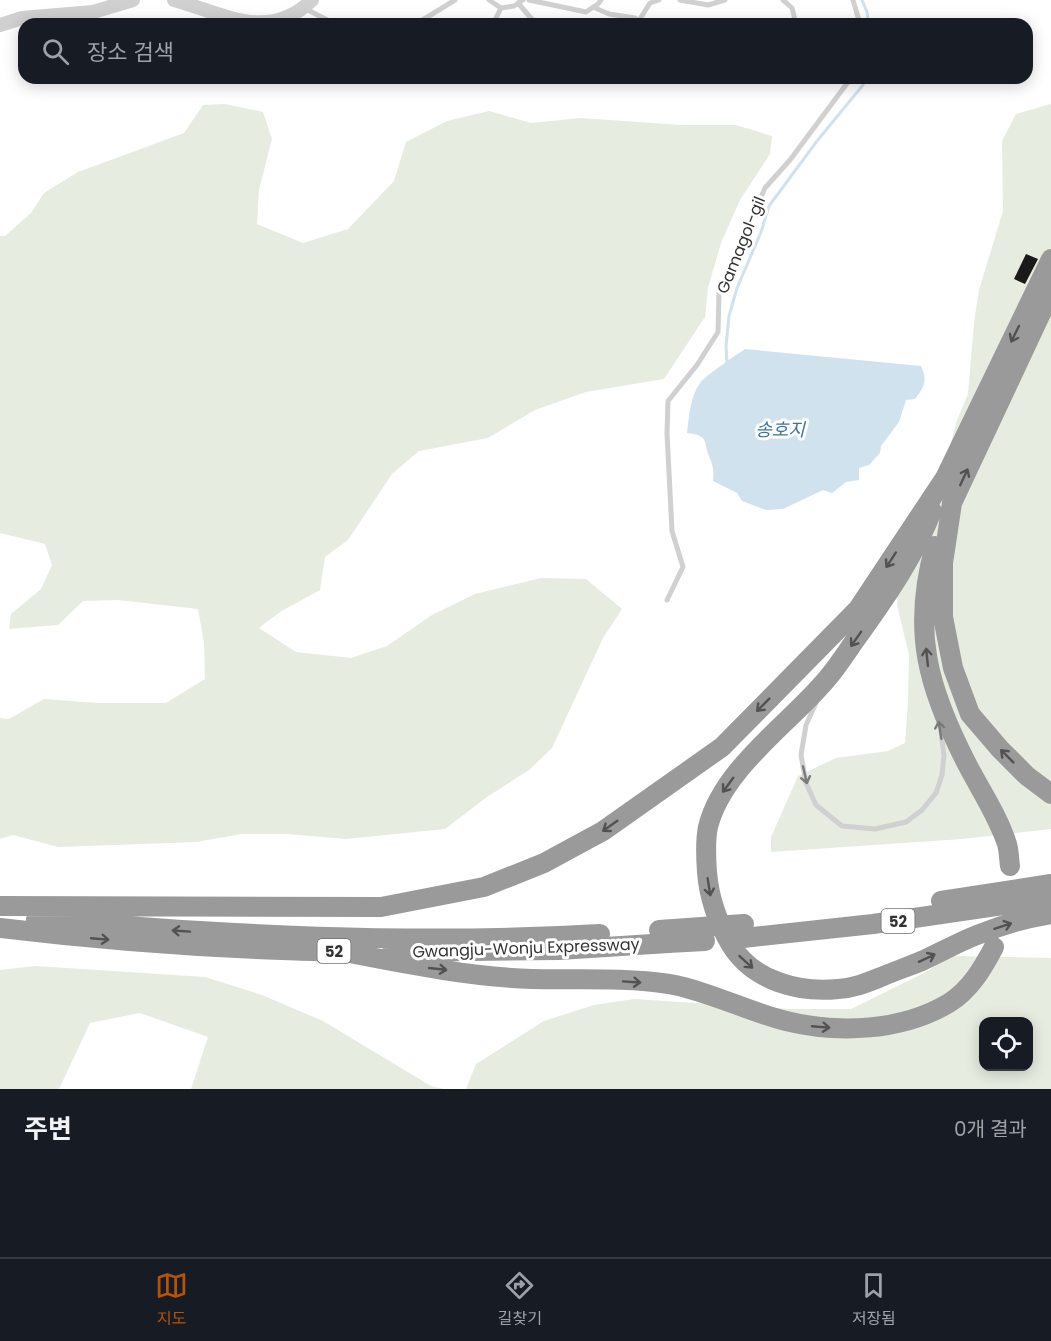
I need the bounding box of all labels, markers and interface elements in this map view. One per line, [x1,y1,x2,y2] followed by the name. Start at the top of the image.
[18,18,1033,84] search box
[39,35,72,68] icon: search
[87,37,174,68] text: 장소 검색
[711,193,771,297] street label: Gamagol-gil
[1008,324,1020,342] one-way arrow
[755,417,806,442] water label: 송호지
[958,468,970,486] one-way arrow
[885,551,897,567] one-way arrow
[850,630,862,646] one-way arrow
[921,648,932,668] one-way arrow
[755,698,770,713] one-way arrow
[935,721,946,741] one-way arrow
[999,749,1014,763] one-way arrow
[800,764,811,784] one-way arrow
[722,777,734,793] one-way arrow
[603,820,619,832] one-way arrow
[704,876,715,896] one-way arrow
[882,909,914,933] road number: 52
[993,920,1012,931] one-way arrow
[172,925,192,936] one-way arrow
[412,933,640,963] street label: Gwangju-Wonju Expressway
[89,934,109,945] one-way arrow
[318,939,350,963] road number: 52
[918,952,936,963] one-way arrow
[738,954,753,969] one-way arrow
[427,964,447,975] one-way arrow
[621,976,641,987] one-way arrow
[979,1017,1033,1071] map controls
[979,1017,1033,1071] button: locate
[810,1022,830,1033] one-way arrow
[24,1111,72,1147] text: 주변
[954,1115,1027,1143] text: 0개 결과
[155,1269,188,1331] tab: 지도
[498,1269,542,1331] tab: 길찾기
[852,1269,896,1331] tab: 저장됨

